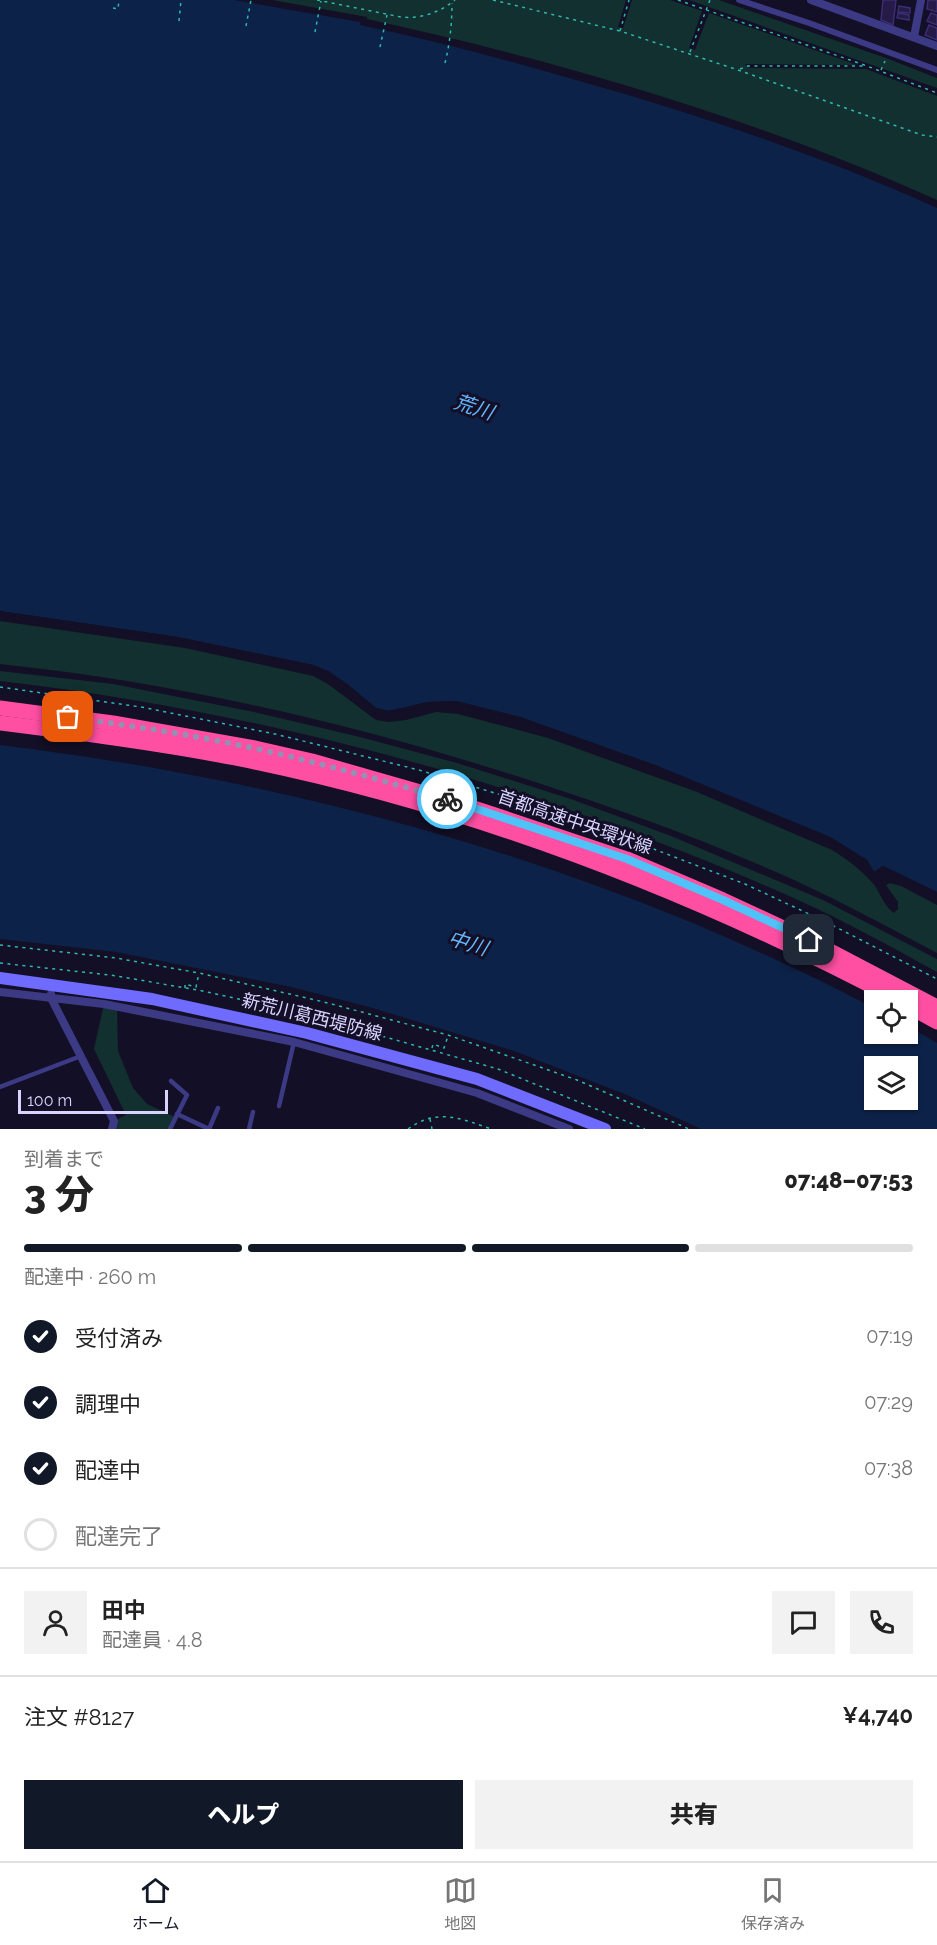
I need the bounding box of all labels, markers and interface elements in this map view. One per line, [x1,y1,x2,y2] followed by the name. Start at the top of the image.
[451,389,499,425] water label: 荒川
[42,691,93,742] pin
[51,700,84,733] icon: bag
[417,769,477,829] courier
[431,783,464,816] icon: bike
[495,785,655,858] street label: 首都高速中央環状線
[783,914,834,965] pin
[792,923,825,956] icon: home
[445,926,493,961] water label: 中川
[240,989,385,1044] street label: 新荒川葛西堤防線
[864,990,918,1110] map controls
[864,990,918,1044] button: locate
[864,1056,918,1110] button: layers
[18,1087,168,1114] scale bar
[27,1091,72,1110] text: 100 m
[24,1147,104,1171] text: 到着まで
[784,1167,913,1193] text: 07:48–07:53
[24,1171,94,1217] text: 3 分
[24,1265,156,1289] text: 配達中 · 260 m
[24,1320,57,1353] icon: check
[866,1324,913,1348] text: 07:19
[75,1325,163,1351] text: 受付済み
[24,1386,57,1419] icon: check
[864,1390,913,1414] text: 07:29
[75,1391,141,1417] text: 調理中
[24,1452,57,1485] icon: check
[864,1456,913,1480] text: 07:38
[75,1457,141,1483] text: 配達中
[75,1523,163,1549] text: 配達完了
[24,1591,87,1654] button: person
[772,1591,835,1654] button: chat
[850,1591,913,1654] button: phone
[102,1597,146,1623] text: 田中
[102,1628,203,1652] text: 配達員 · 4.8
[843,1702,913,1728] text: ¥4,740
[24,1704,134,1730] text: 注文 #8127
[24,1780,463,1849] button: ヘルプ
[475,1780,913,1849] button: 共有
[132,1874,180,1934] tab: ホーム
[444,1874,477,1934] tab: 地図
[741,1874,805,1934] tab: 保存済み

